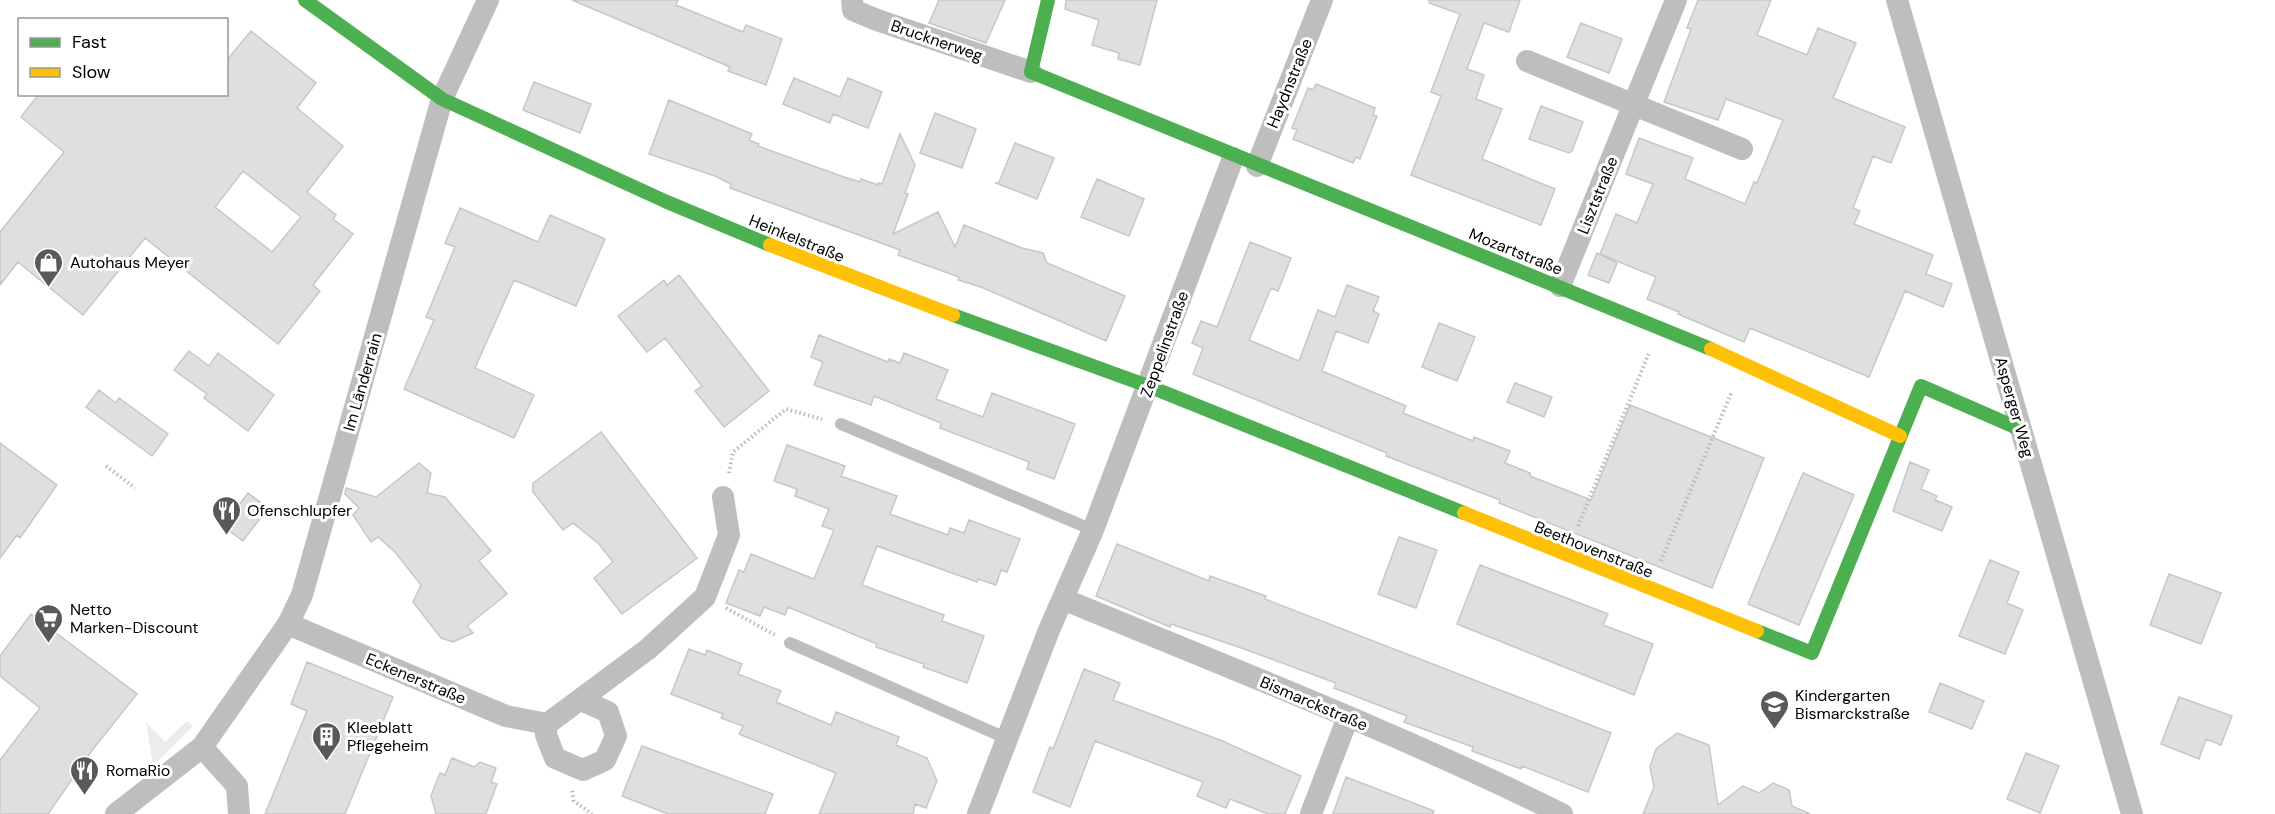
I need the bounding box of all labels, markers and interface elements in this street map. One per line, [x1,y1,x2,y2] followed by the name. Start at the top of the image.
[888,15,986,66] street label: Brucknerweg
[18,18,228,96] legend
[72,30,107,54] text: Fast
[1262,35,1317,131] street label: Haydnstraße
[72,60,111,84] text: Slow
[1572,153,1623,237] street label: Lisztstraße
[746,210,848,267] street label: Heinkelstraße
[1466,223,1566,280] street label: Mozartstraße
[33,246,65,288] shop icon: Autohaus Meyer
[70,252,190,273] place label: Autohaus Meyer
[1136,288,1193,400] street label: Zeppelinstraße
[338,331,387,434] street label: Im Länderrain
[1990,354,2039,460] street label: Asperger Weg
[210,494,242,536] restaurant icon: Ofenschlupfer
[247,500,352,521] place label: Ofenschlupfer
[1531,516,1656,583] street label: Beethovenstraße
[70,599,199,638] place label: Netto Marken-Discount
[33,602,65,644] supermarket icon: Netto Marken-Discount
[362,648,469,709] street label: Eckenerstraße
[1257,671,1371,736] street label: Bismarckstraße
[1795,685,1910,724] place label: Kindergarten Bismarckstraße
[1758,688,1790,730] school or university icon: Kindergarten Bismarckstraße
[347,717,428,756] place label: Kleeblatt Pflegeheim
[310,720,342,762] building icon: Kleeblatt Pflegeheim
[69,754,101,796] restaurant icon: RomaRio
[106,760,170,781] place label: RomaRio

